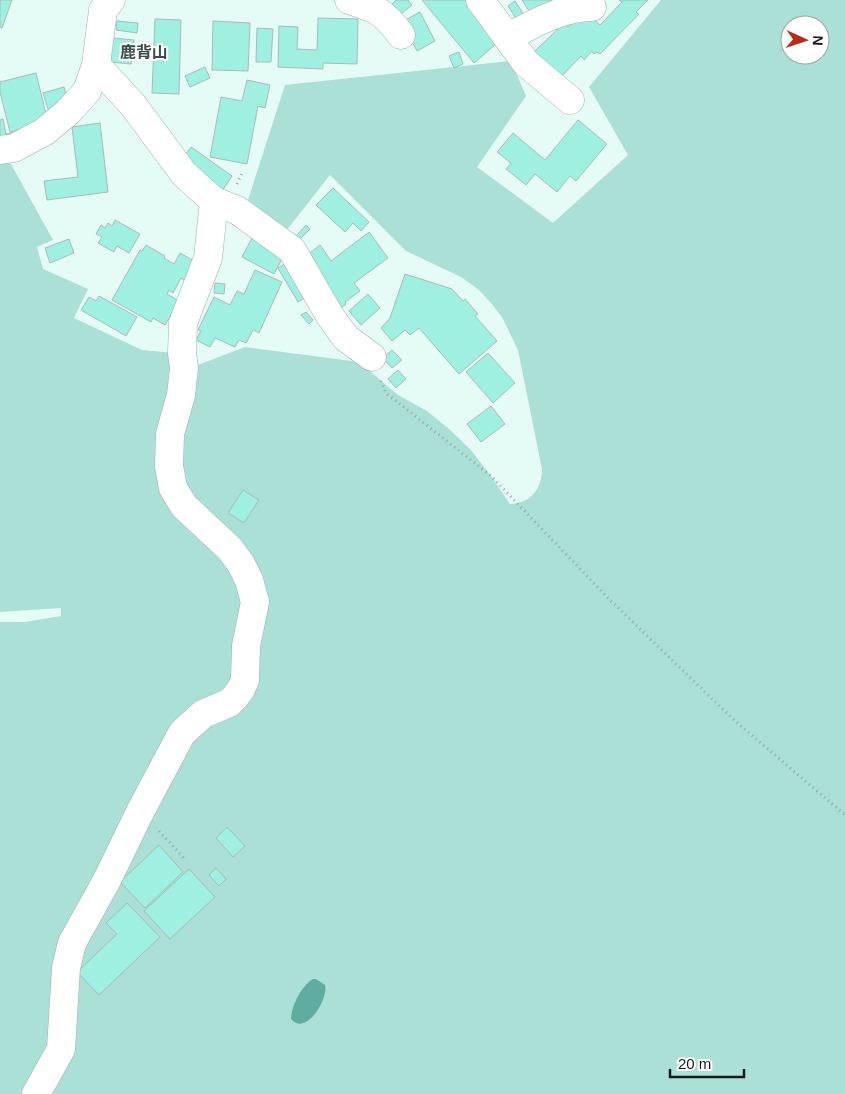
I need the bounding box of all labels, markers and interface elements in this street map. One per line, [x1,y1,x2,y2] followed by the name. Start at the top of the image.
[780,15,830,65] north arrow
[810,35,826,46] text: N
[120,44,168,61] district label: 鹿背山
[670,1046,744,1078] scale bar
[678,1055,711,1072] text: 20 m

